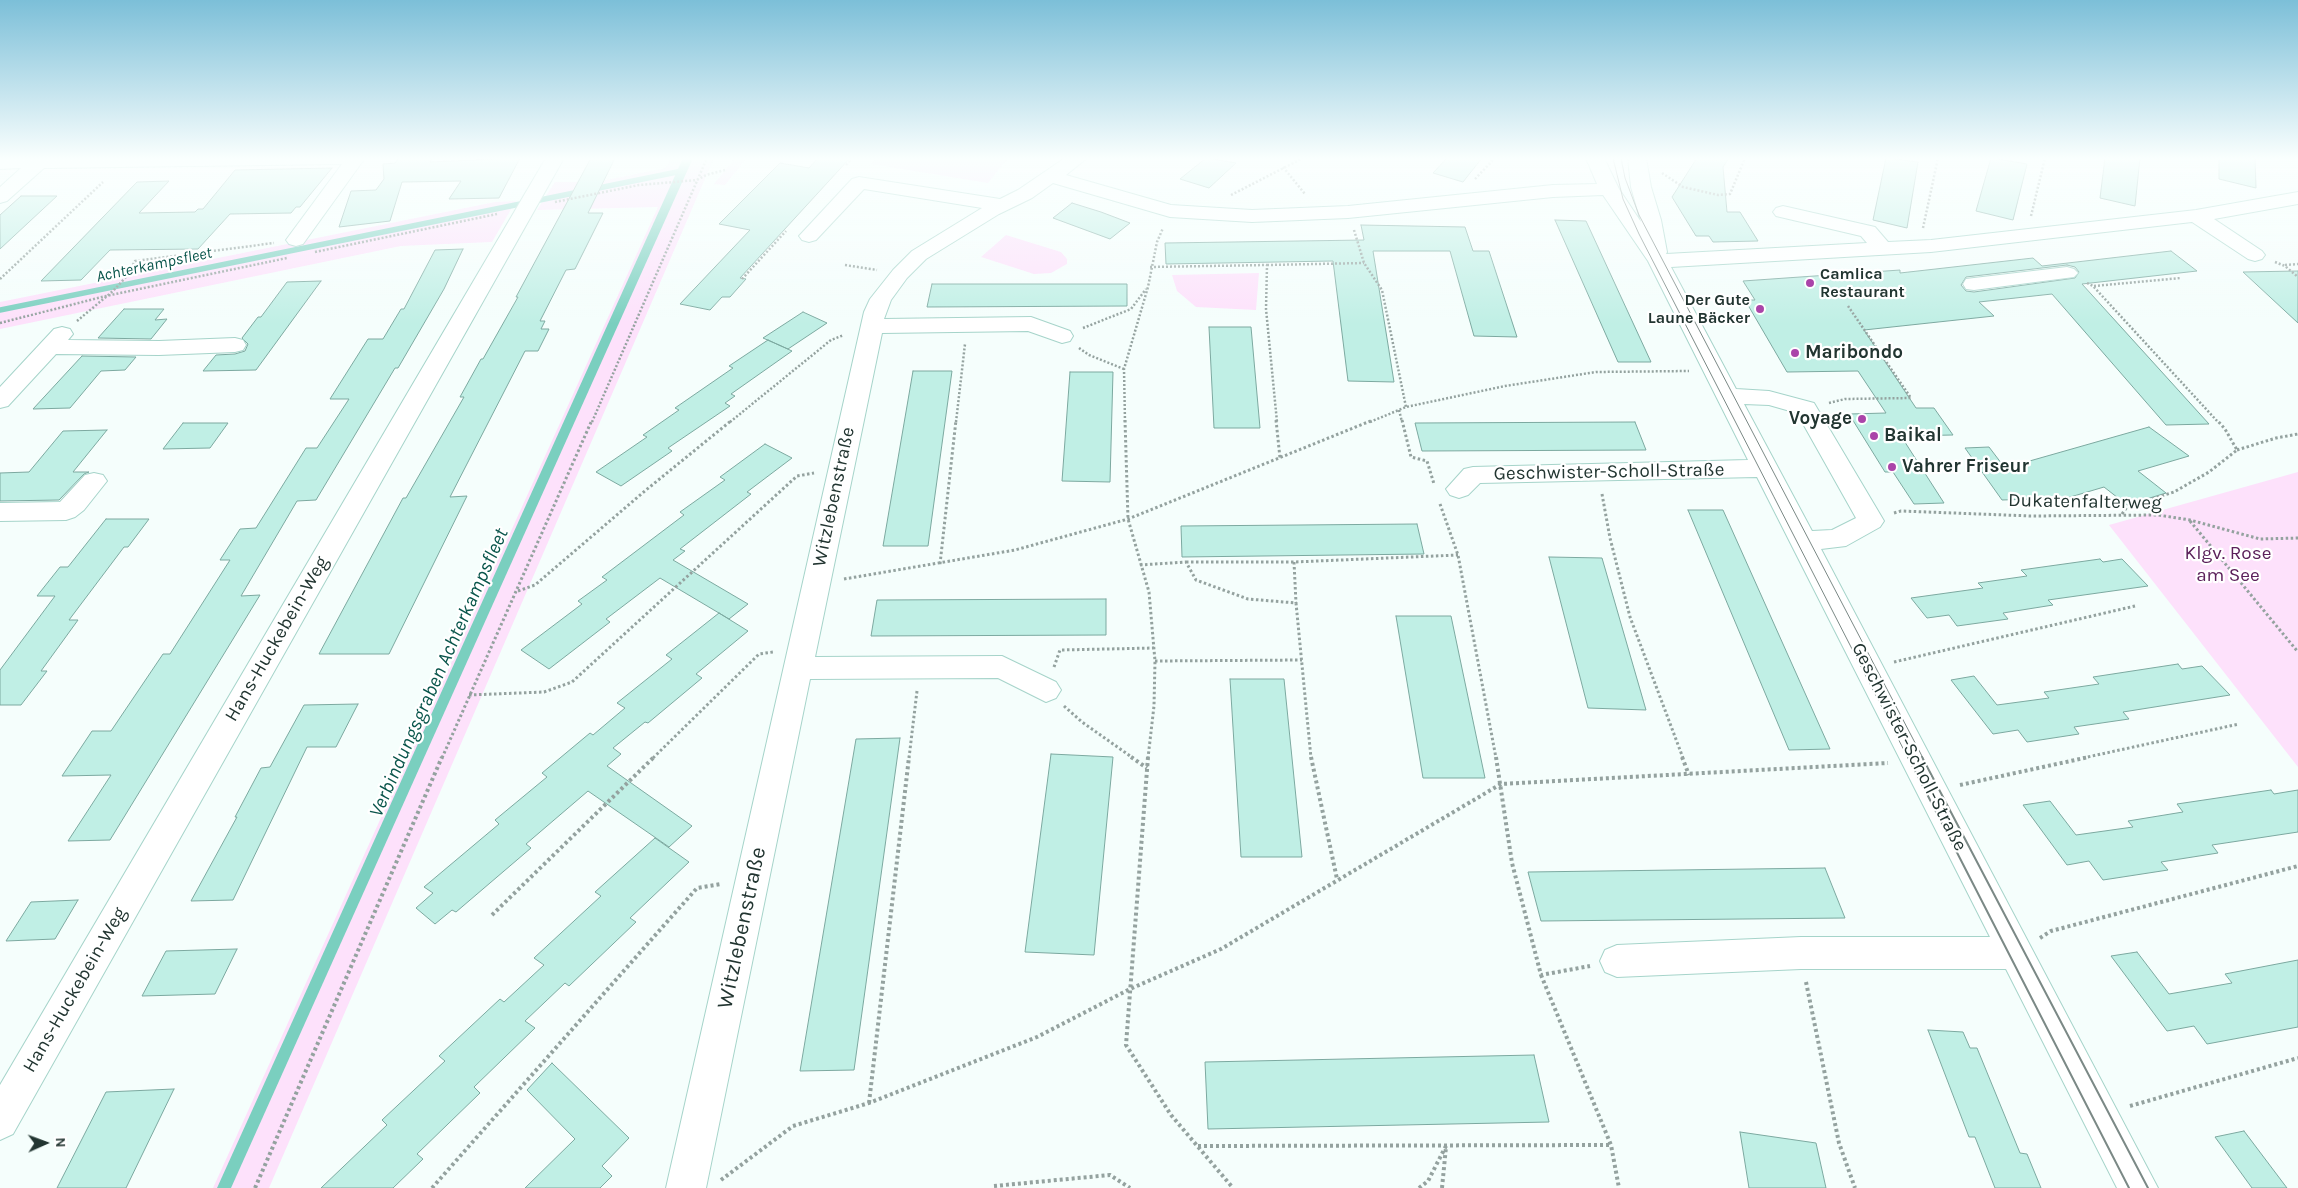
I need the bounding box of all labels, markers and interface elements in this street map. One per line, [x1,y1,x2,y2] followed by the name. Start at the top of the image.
[94,243,214,287] water label: Achterkampsfleet
[1820,264,1905,302] place label: Camlica Restaurant
[1804,277,1816,289] marker: Camlica Restaurant
[1648,290,1750,328] place label: Der Gute Laune Bäcker
[1754,303,1766,315] marker: Der Gute Laune Bäcker
[1805,342,1903,364] place label: Maribondo
[1789,347,1801,359] marker: Maribondo
[1789,408,1852,430] place label: Voyage
[1856,413,1868,425] marker: Voyage
[808,425,860,569] street label: Witzlebenstraße
[1884,425,1942,447] place label: Baikal
[1868,430,1880,442] marker: Baikal
[1902,456,2029,478] place label: Vahrer Friseur
[1493,459,1725,485] street label: Geschwister-Scholl-Straße
[1886,461,1898,473] marker: Vahrer Friseur
[2008,489,2162,515] street label: Dukatenfalterweg
[364,525,514,821] water label: Verbindungsgraben Achterkampsfleet
[2185,543,2271,587] park label: Klgv. Rose am See
[220,552,334,726] street label: Hans-Huckebein-Weg
[1846,639,1972,855] street label: Geschwister-Scholl-Straße
[712,845,772,1011] street label: Witzlebenstraße
[18,903,132,1077] street label: Hans-Huckebein-Weg
[20,1118,70,1168] north arrow
[52,1137,69,1148] text: N

